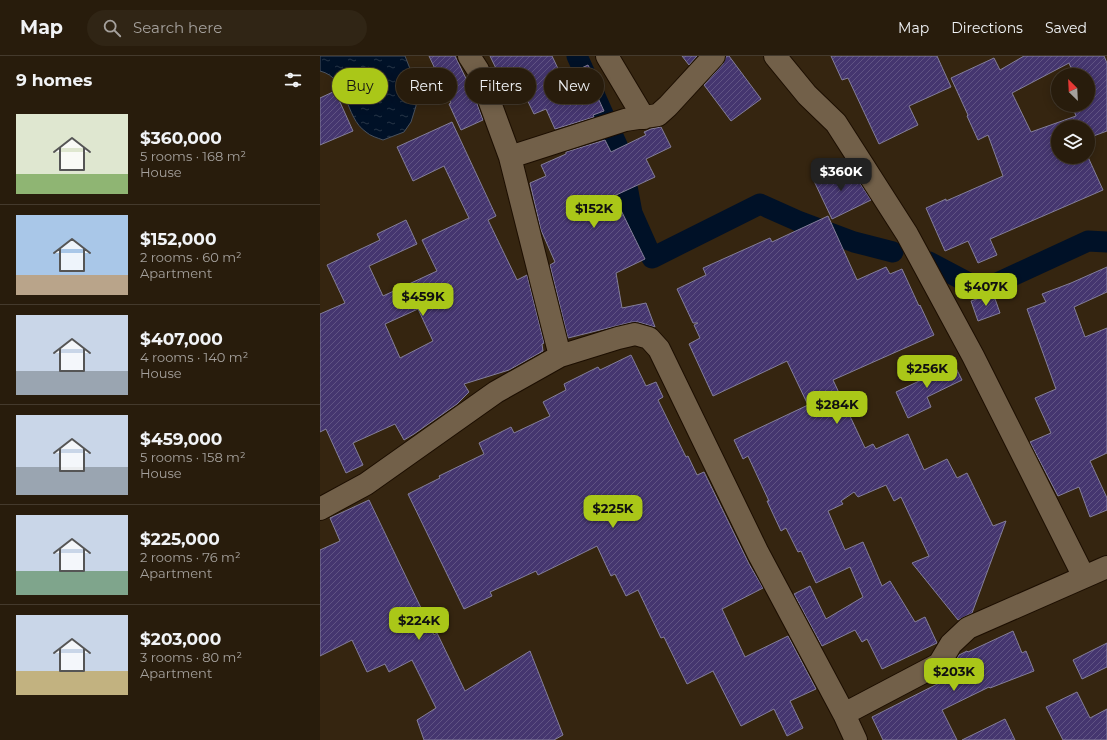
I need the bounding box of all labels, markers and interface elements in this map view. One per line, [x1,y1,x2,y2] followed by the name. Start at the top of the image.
[87,10,367,46] search box
[20,16,63,39] text: Map
[101,17,123,39] icon: search
[133,18,222,37] text: Search here
[898,19,929,37] text: Map
[951,19,1023,37] text: Directions
[1045,19,1087,37] text: Saved
[332,68,388,104] chip: Buy
[396,68,457,104] chip: Rent
[465,68,536,104] chip: Filters
[544,68,604,104] chip: New
[1051,68,1095,112] north arrow
[1051,68,1095,164] map controls
[282,69,304,91] icon: filters
[16,70,92,90] text: 9 homes
[1051,120,1095,164] button: layers
[140,128,222,148] text: $360,000
[48,130,96,178] icon: home
[140,148,246,164] text: 5 rooms · 168 m²
[813,158,869,192] pin: $360K
[820,163,862,179] text: $360K
[140,164,182,180] text: House
[566,195,622,229] pin: $152K
[575,200,613,216] text: $152K
[140,229,216,249] text: $152,000
[48,231,96,279] icon: home
[140,249,242,265] text: 2 rooms · 60 m²
[140,265,212,281] text: Apartment
[958,273,1014,307] pin: $407K
[964,278,1008,294] text: $407K
[395,283,451,317] pin: $459K
[401,288,445,304] text: $459K
[140,329,223,349] text: $407,000
[48,331,96,379] icon: home
[140,349,248,365] text: 4 rooms · 140 m²
[899,355,955,389] pin: $256K
[906,360,948,376] text: $256K
[140,365,182,381] text: House
[809,391,865,425] pin: $284K
[815,396,859,412] text: $284K
[140,429,222,449] text: $459,000
[48,431,96,479] icon: home
[140,449,245,465] text: 5 rooms · 158 m²
[140,465,182,481] text: House
[585,495,641,529] pin: $225K
[593,500,634,516] text: $225K
[140,529,220,549] text: $225,000
[48,531,96,579] icon: home
[140,549,240,565] text: 2 rooms · 76 m²
[140,565,212,581] text: Apartment
[391,607,447,641] pin: $224K
[398,612,440,628] text: $224K
[140,629,221,649] text: $203,000
[48,631,96,679] icon: home
[140,649,242,665] text: 3 rooms · 80 m²
[926,658,982,692] pin: $203K
[933,663,975,679] text: $203K
[140,665,212,681] text: Apartment

